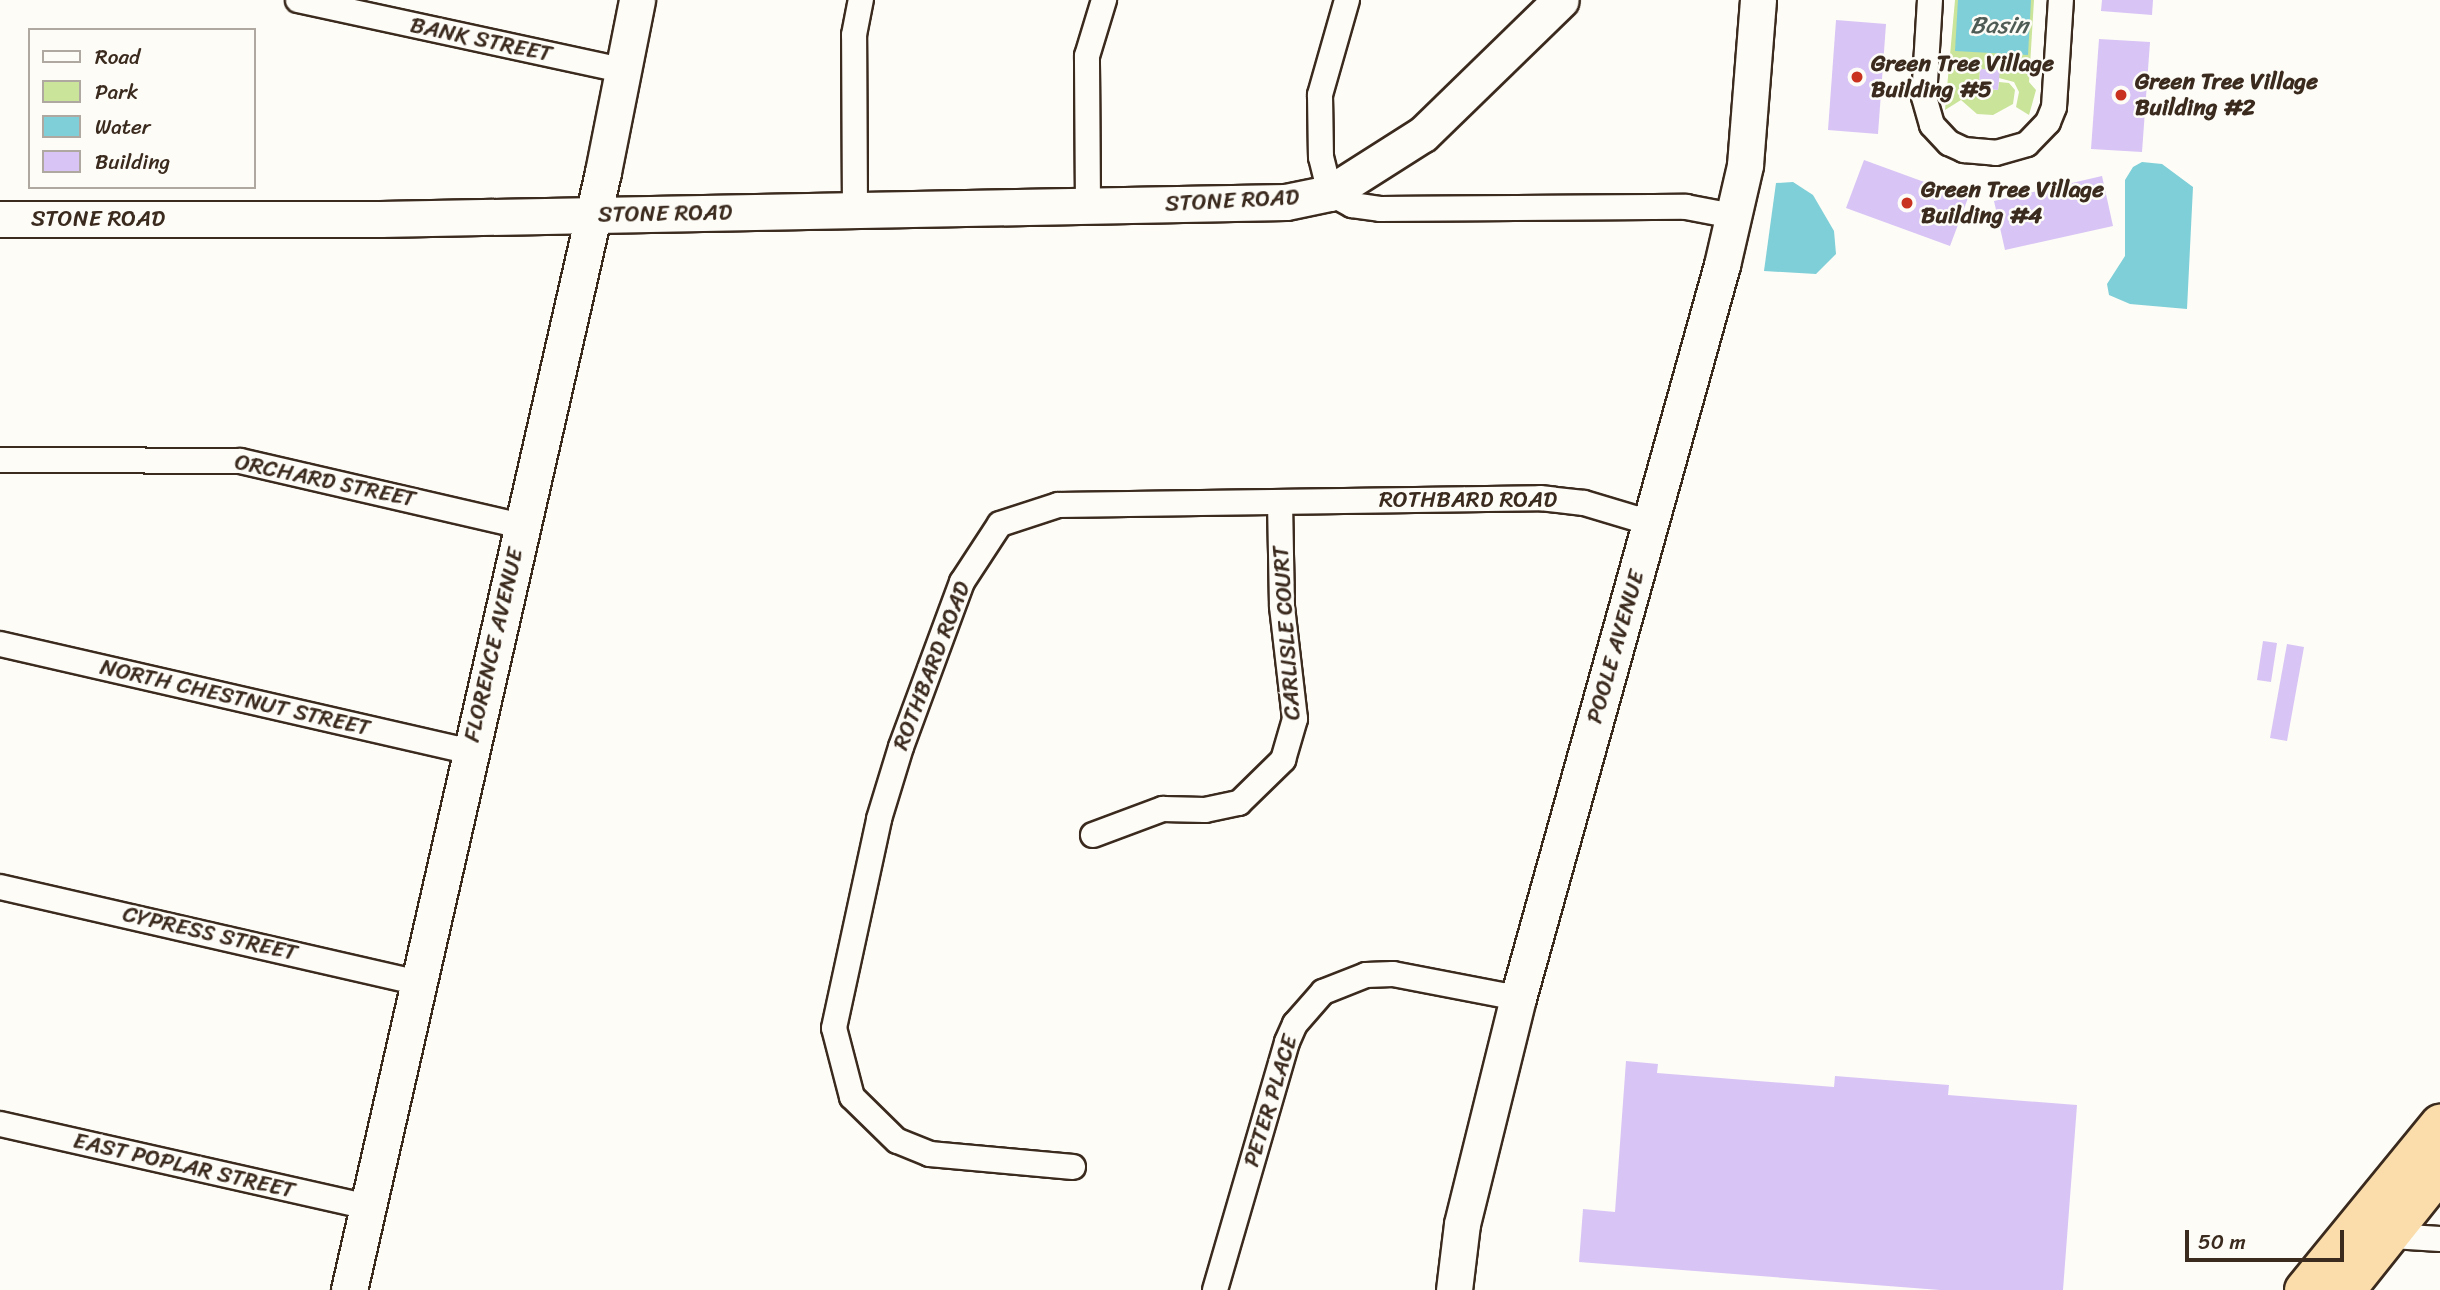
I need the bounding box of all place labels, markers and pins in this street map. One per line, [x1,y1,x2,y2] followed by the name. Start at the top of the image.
[1871,50,2054,104] place label: Green Tree Village Building #5
[2135,68,2318,122] place label: Green Tree Village Building #2
[1849,69,1865,85] marker: Green Tree Village Building #5
[2113,87,2129,103] marker: Green Tree Village Building #2
[1921,176,2104,230] place label: Green Tree Village Building #4
[1899,195,1915,211] marker: Green Tree Village Building #4

